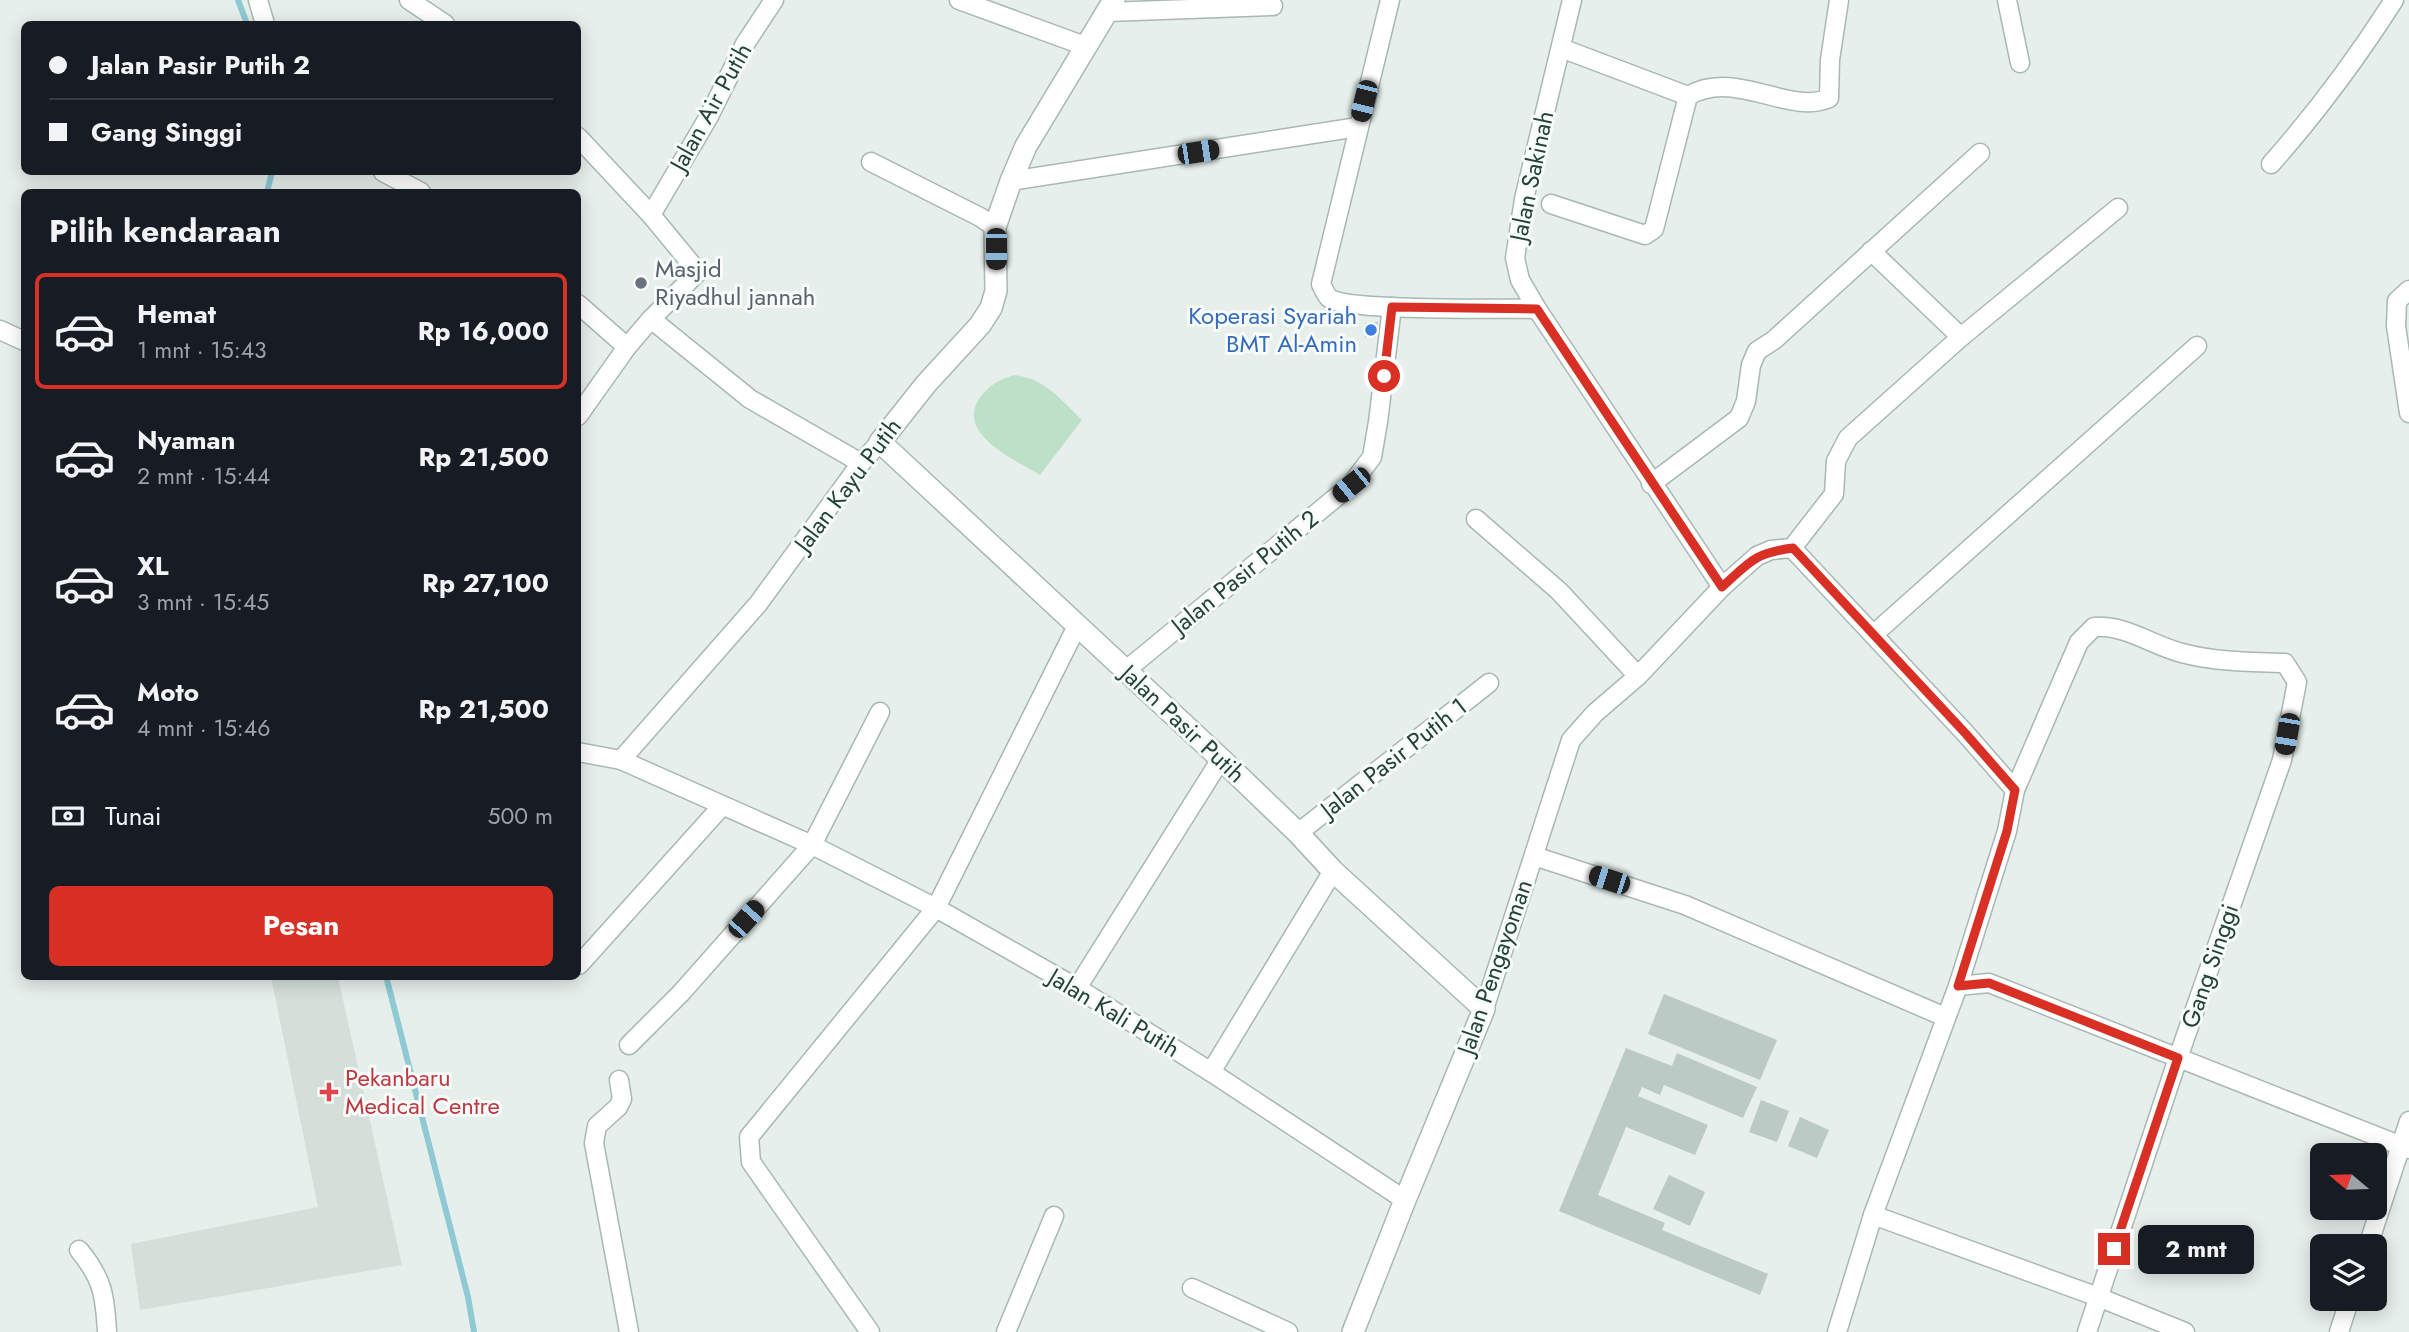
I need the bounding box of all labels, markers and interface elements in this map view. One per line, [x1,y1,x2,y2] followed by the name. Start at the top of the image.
[659,36,760,180] street label: Jalan Air Putih
[91,46,310,84] text: Jalan Pasir Putih 2
[1349,78,1380,124] car
[1500,107,1562,247] street label: Jalan Sakinah
[91,113,242,151] text: Gang Singgi
[1176,138,1221,166] car
[49,208,281,254] text: Pilih kendaraan
[986,228,1007,270] car
[655,251,815,314] place label: Masjid Riyadhul jannah
[633,275,649,291] marker: Masjid Riyadhul jannah
[137,295,216,333] text: Hemat
[1188,298,1357,361] place label: Koperasi Syariah BMT Al-Amin
[53,300,116,363] icon: car
[418,312,549,350] text: Rp 16,000
[1363,322,1379,338] marker: Koperasi Syariah BMT Al-Amin
[137,333,267,367] text: 1 mnt · 15:43
[1368,360,1400,392] route start
[784,411,910,561] street label: Jalan Kayu Putih
[137,421,236,459] text: Nyaman
[53,426,116,489] icon: car
[418,438,549,476] text: Rp 21,500
[137,459,270,493] text: 2 mnt · 15:44
[1329,464,1374,506] car
[1161,501,1326,644] street label: Jalan Pasir Putih 2
[137,547,169,585] text: XL
[53,552,116,615] icon: car
[422,564,549,602] text: Rp 27,100
[137,585,269,619] text: 3 mnt · 15:45
[1111,654,1254,791] street label: Jalan Pasir Putih
[137,673,199,711] text: Moto
[53,678,116,741] icon: car
[1311,689,1474,828] street label: Jalan Pasir Putih 1
[418,690,549,728] text: Rp 21,500
[137,711,270,745] text: 4 mnt · 15:46
[2274,711,2301,757] car
[49,797,87,835] icon: cash
[105,797,162,835] text: Tunai
[488,799,553,833] text: 500 m
[1586,864,1633,896] car
[1447,875,1541,1062] street label: Jalan Pengayoman
[49,886,553,966] button: Pesan
[725,896,768,942] car
[2172,899,2247,1033] street label: Gang Singgi
[1039,958,1187,1066] street label: Jalan Kali Putih
[345,1060,500,1123] place label: Pekanbaru Medical Centre
[319,1082,339,1102] marker: Pekanbaru Medical Centre
[2310,1143,2387,1220] north arrow
[2310,1143,2387,1311] map controls
[2138,1224,2254,1274] callout: 2 mnt
[2165,1232,2227,1266] text: 2 mnt
[2098,1233,2130,1265] route end
[2310,1234,2387,1311] button: layers

